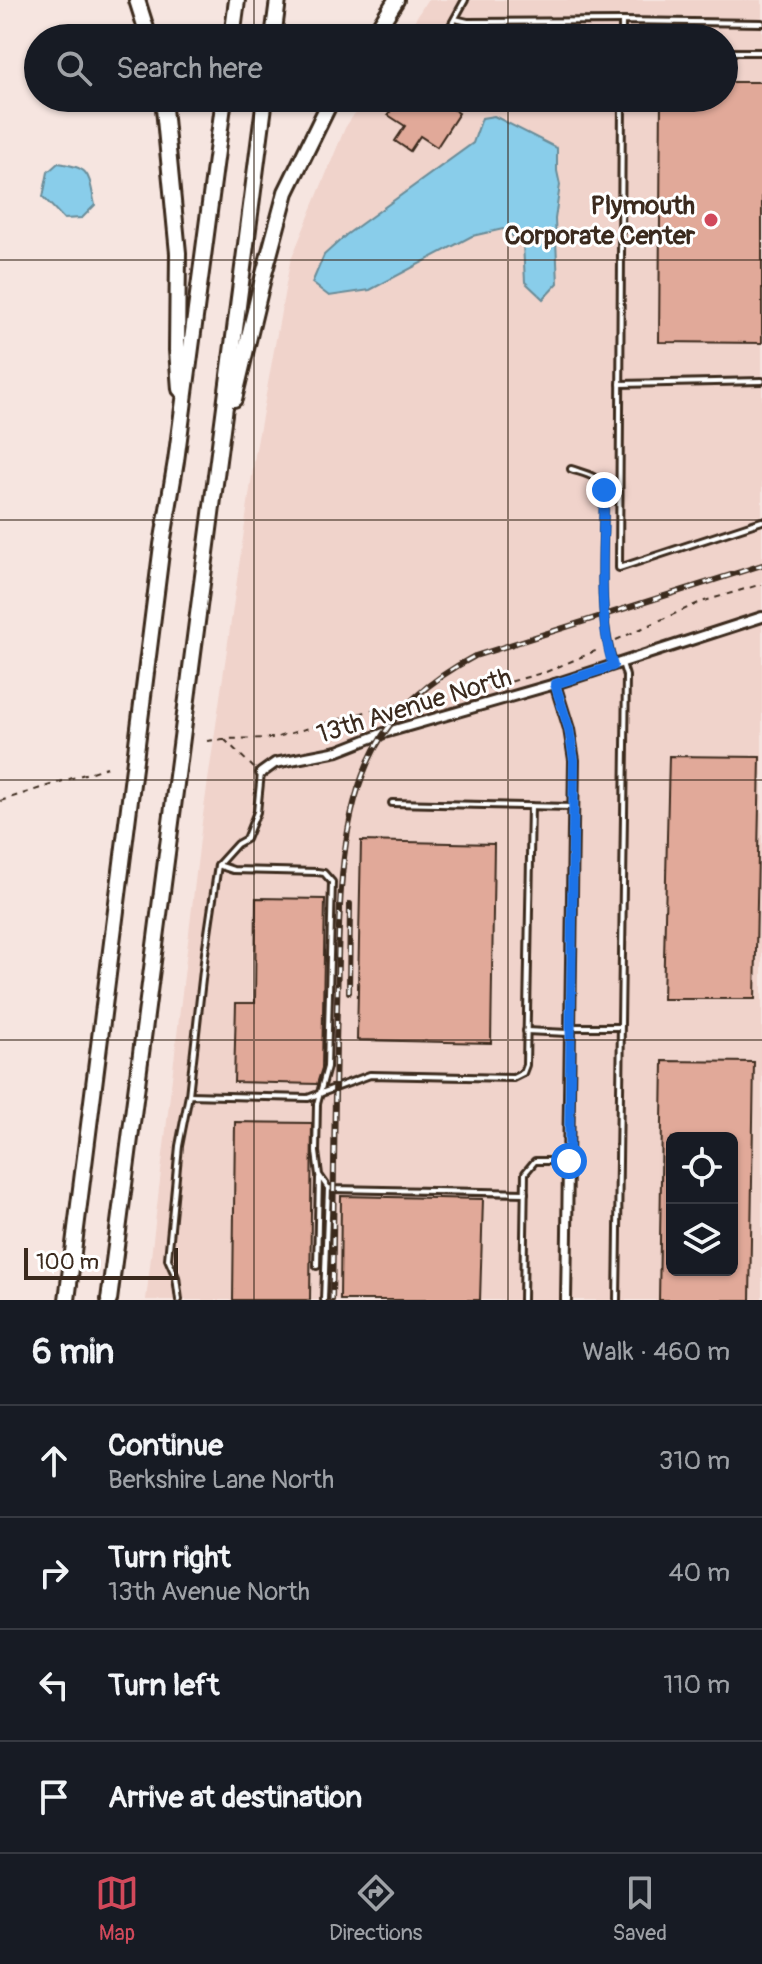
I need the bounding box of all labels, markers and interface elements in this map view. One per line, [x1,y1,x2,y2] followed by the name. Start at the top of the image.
[24,24,738,112] search box
[52,46,96,90] icon: search
[116,50,263,87] text: Search here
[505,190,696,252] place label: Plymouth Corporate Center
[702,211,720,229] marker: Plymouth Corporate Center
[586,472,622,508] route end
[313,661,516,751] street label: 13th Avenue North
[666,1132,738,1276] map controls
[666,1132,738,1204] button: locate
[551,1143,587,1179] route start
[666,1204,738,1276] button: layers
[24,1244,178,1280] scale bar
[36,1248,99,1276] text: 100 m
[32,1331,114,1374] text: 6 min
[582,1336,730,1368] text: Walk · 460 m
[108,1427,223,1464] text: Continue
[32,1439,76,1483] icon: ahead
[659,1445,730,1477] text: 310 m
[108,1464,334,1496] text: Berkshire Lane North
[108,1539,231,1576] text: Turn right
[32,1551,76,1595] icon: right
[668,1557,730,1589] text: 40 m
[108,1576,310,1608] text: 13th Avenue North
[32,1663,76,1707] icon: left
[108,1667,219,1704] text: Turn left
[663,1669,730,1701] text: 110 m
[32,1775,76,1819] icon: arrive
[108,1779,362,1816] text: Arrive at destination
[95,1871,139,1947] tab: Map
[329,1871,422,1947] tab: Directions
[612,1871,667,1947] tab: Saved

